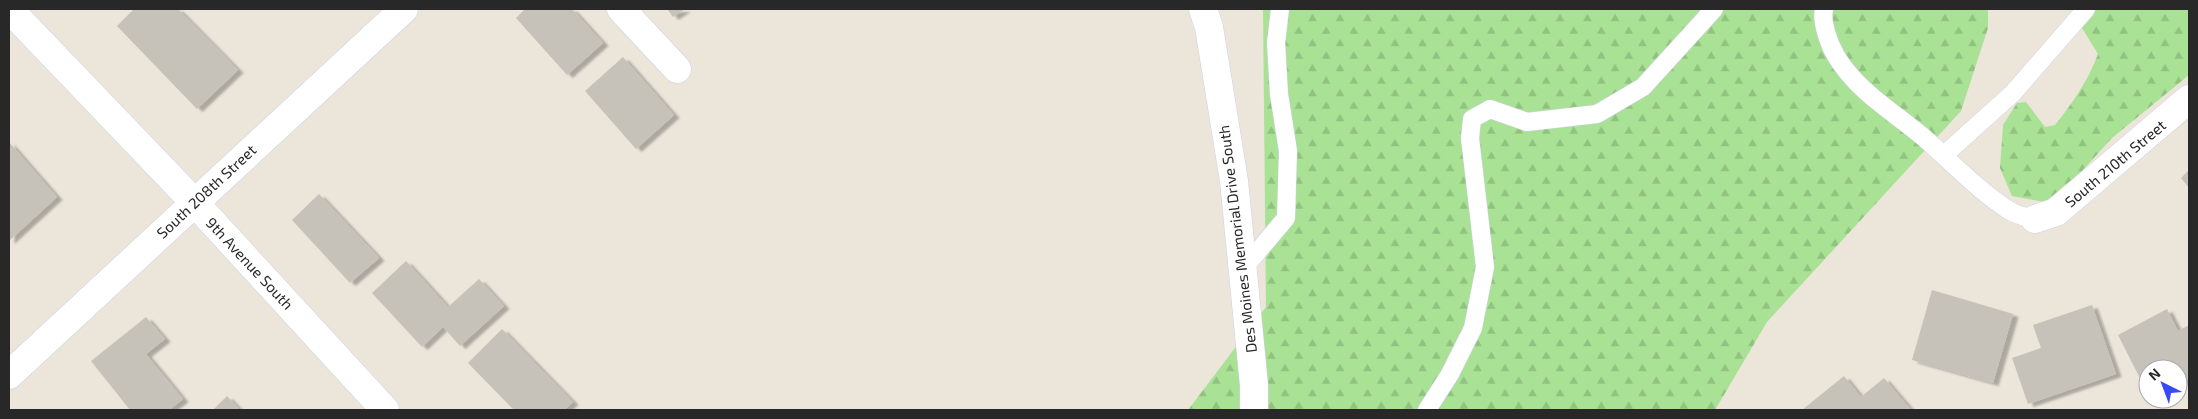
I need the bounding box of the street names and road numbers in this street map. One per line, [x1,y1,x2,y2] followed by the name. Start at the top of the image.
[2061,115,2169,210] street label: South 210th Street
[1214,124,1260,354] street label: Des Moines Memorial Drive South
[153,140,260,242] street label: South 208th Street
[203,213,297,313] street label: 9th Avenue South

